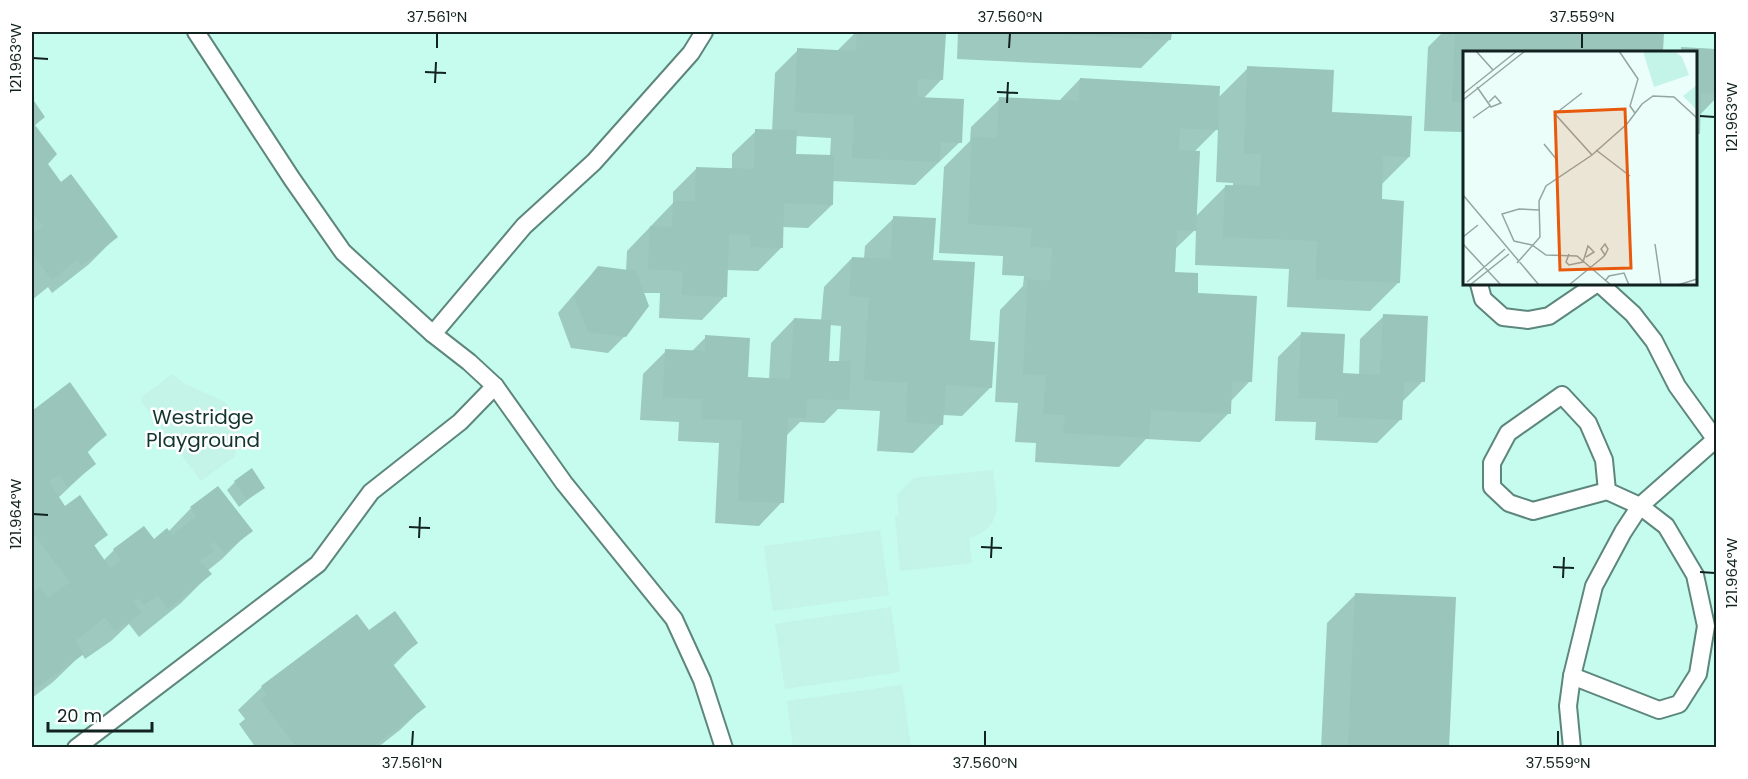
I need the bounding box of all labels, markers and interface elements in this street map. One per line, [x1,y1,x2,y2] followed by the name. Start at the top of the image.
[407,6,467,27] text: 37.561°N
[977,6,1043,27] text: 37.560°N
[1549,6,1615,27] text: 37.559°N
[5,23,26,93] text: 121.963°W
[1463,51,1697,285] inset map
[1721,82,1742,152] text: 121.963°W
[146,403,260,454] park label: Westridge Playground
[5,478,26,549] text: 121.964°W
[1721,537,1742,608] text: 121.964°W
[48,695,152,733] scale bar
[57,703,102,728] text: 20 m
[382,752,442,773] text: 37.561°N
[952,752,1018,773] text: 37.560°N
[1525,752,1591,773] text: 37.559°N

